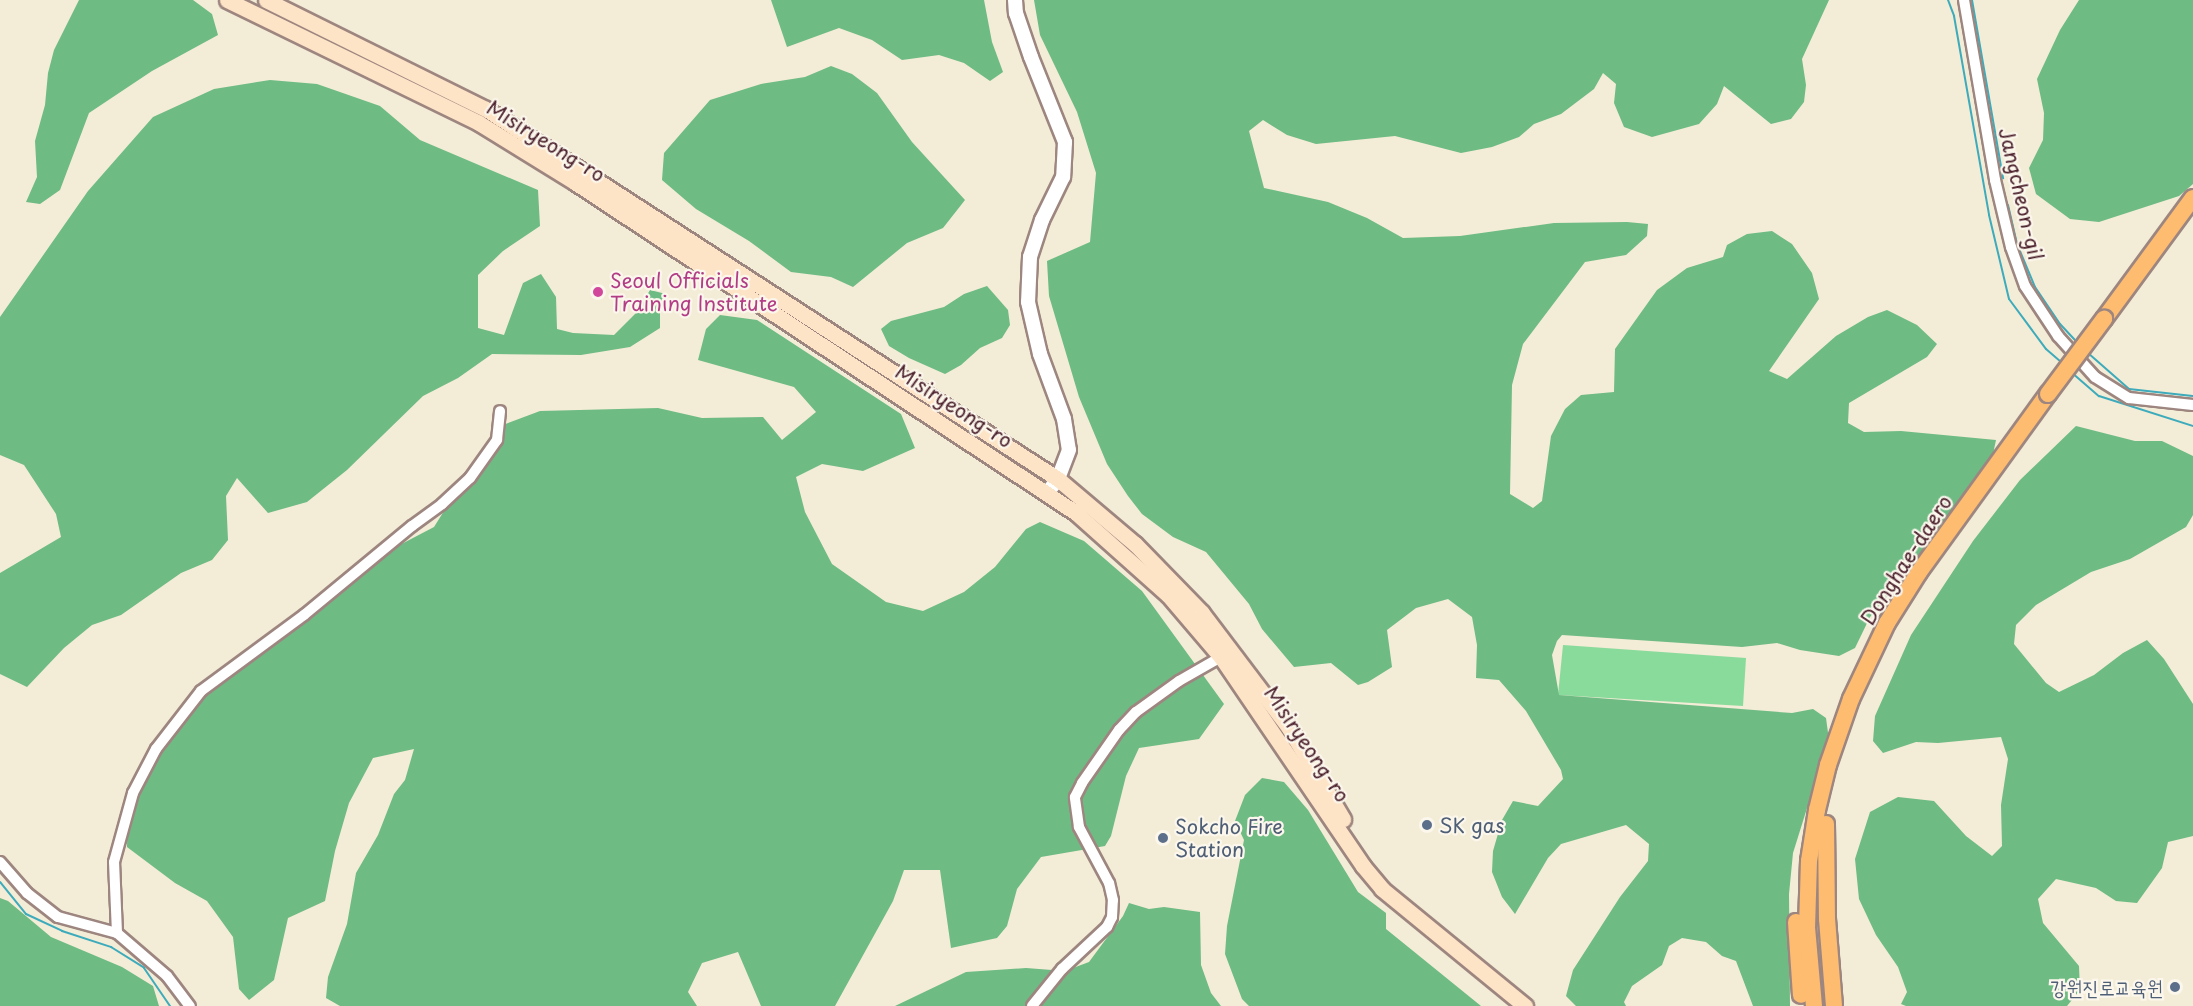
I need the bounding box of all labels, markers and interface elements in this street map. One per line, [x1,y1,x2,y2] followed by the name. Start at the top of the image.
[483,95,609,187] street label: Misiryeong-ro
[1994,125,2048,263] street label: Jangcheon-gil
[610,268,777,315] place label: Seoul Officials Training Institute
[591,285,605,299] marker: Seoul Officials Training Institute
[891,359,1017,453] street label: Misiryeong-ro
[1855,491,1957,629] street label: Donghae-daero
[1259,681,1355,807] street label: Misiryeong-ro
[1439,813,1505,837] place label: SK gas
[1175,814,1285,861] place label: Sokcho Fire Station
[1420,818,1434,832] marker: SK gas
[1156,831,1170,845] marker: Sokcho Fire Station
[2050,975,2163,999] place label: 강원진로교육원
[2168,980,2182,994] marker: 강원진로교육원

